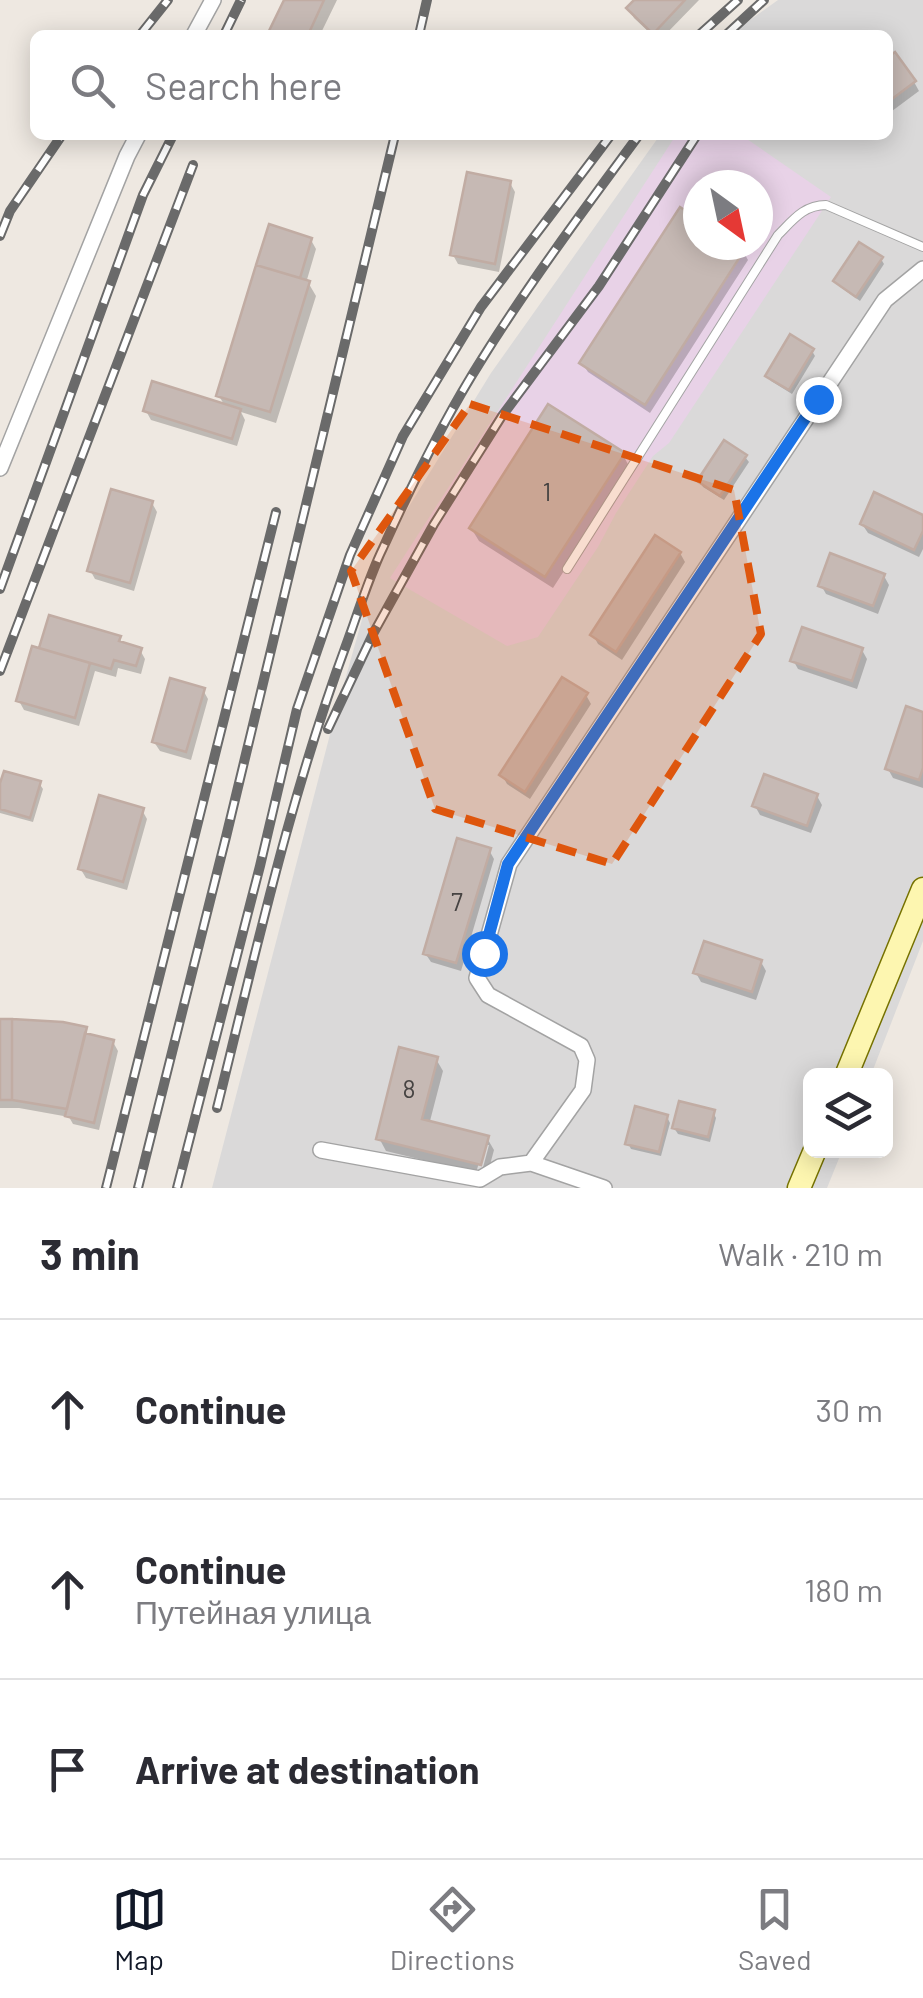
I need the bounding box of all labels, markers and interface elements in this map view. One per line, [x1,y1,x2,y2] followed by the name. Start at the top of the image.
[30,30,893,140] search box
[65,58,120,113] icon: search
[145,62,343,108] text: Search here
[683,170,773,260] north arrow
[796,377,842,423] route end
[543,476,551,506] house number: 1
[451,886,463,916] house number: 7
[462,931,508,977] route start
[803,1068,893,1158] map controls
[803,1068,893,1158] button: layers
[402,1073,416,1103] house number: 8
[40,1228,140,1278] text: 3 min
[718,1234,883,1272] text: Walk · 210 m
[40,1382,95,1437] icon: ahead
[135,1386,286,1432] text: Continue
[816,1390,883,1428] text: 30 m
[135,1546,286,1592] text: Continue
[40,1562,95,1617] icon: ahead
[804,1570,883,1608] text: 180 m
[135,1592,371,1630] text: Путейная улица
[40,1742,95,1797] icon: arrive
[135,1746,480,1792] text: Arrive at destination
[112,1882,167,1976] tab: Map
[390,1882,515,1976] tab: Directions
[738,1882,811,1976] tab: Saved

